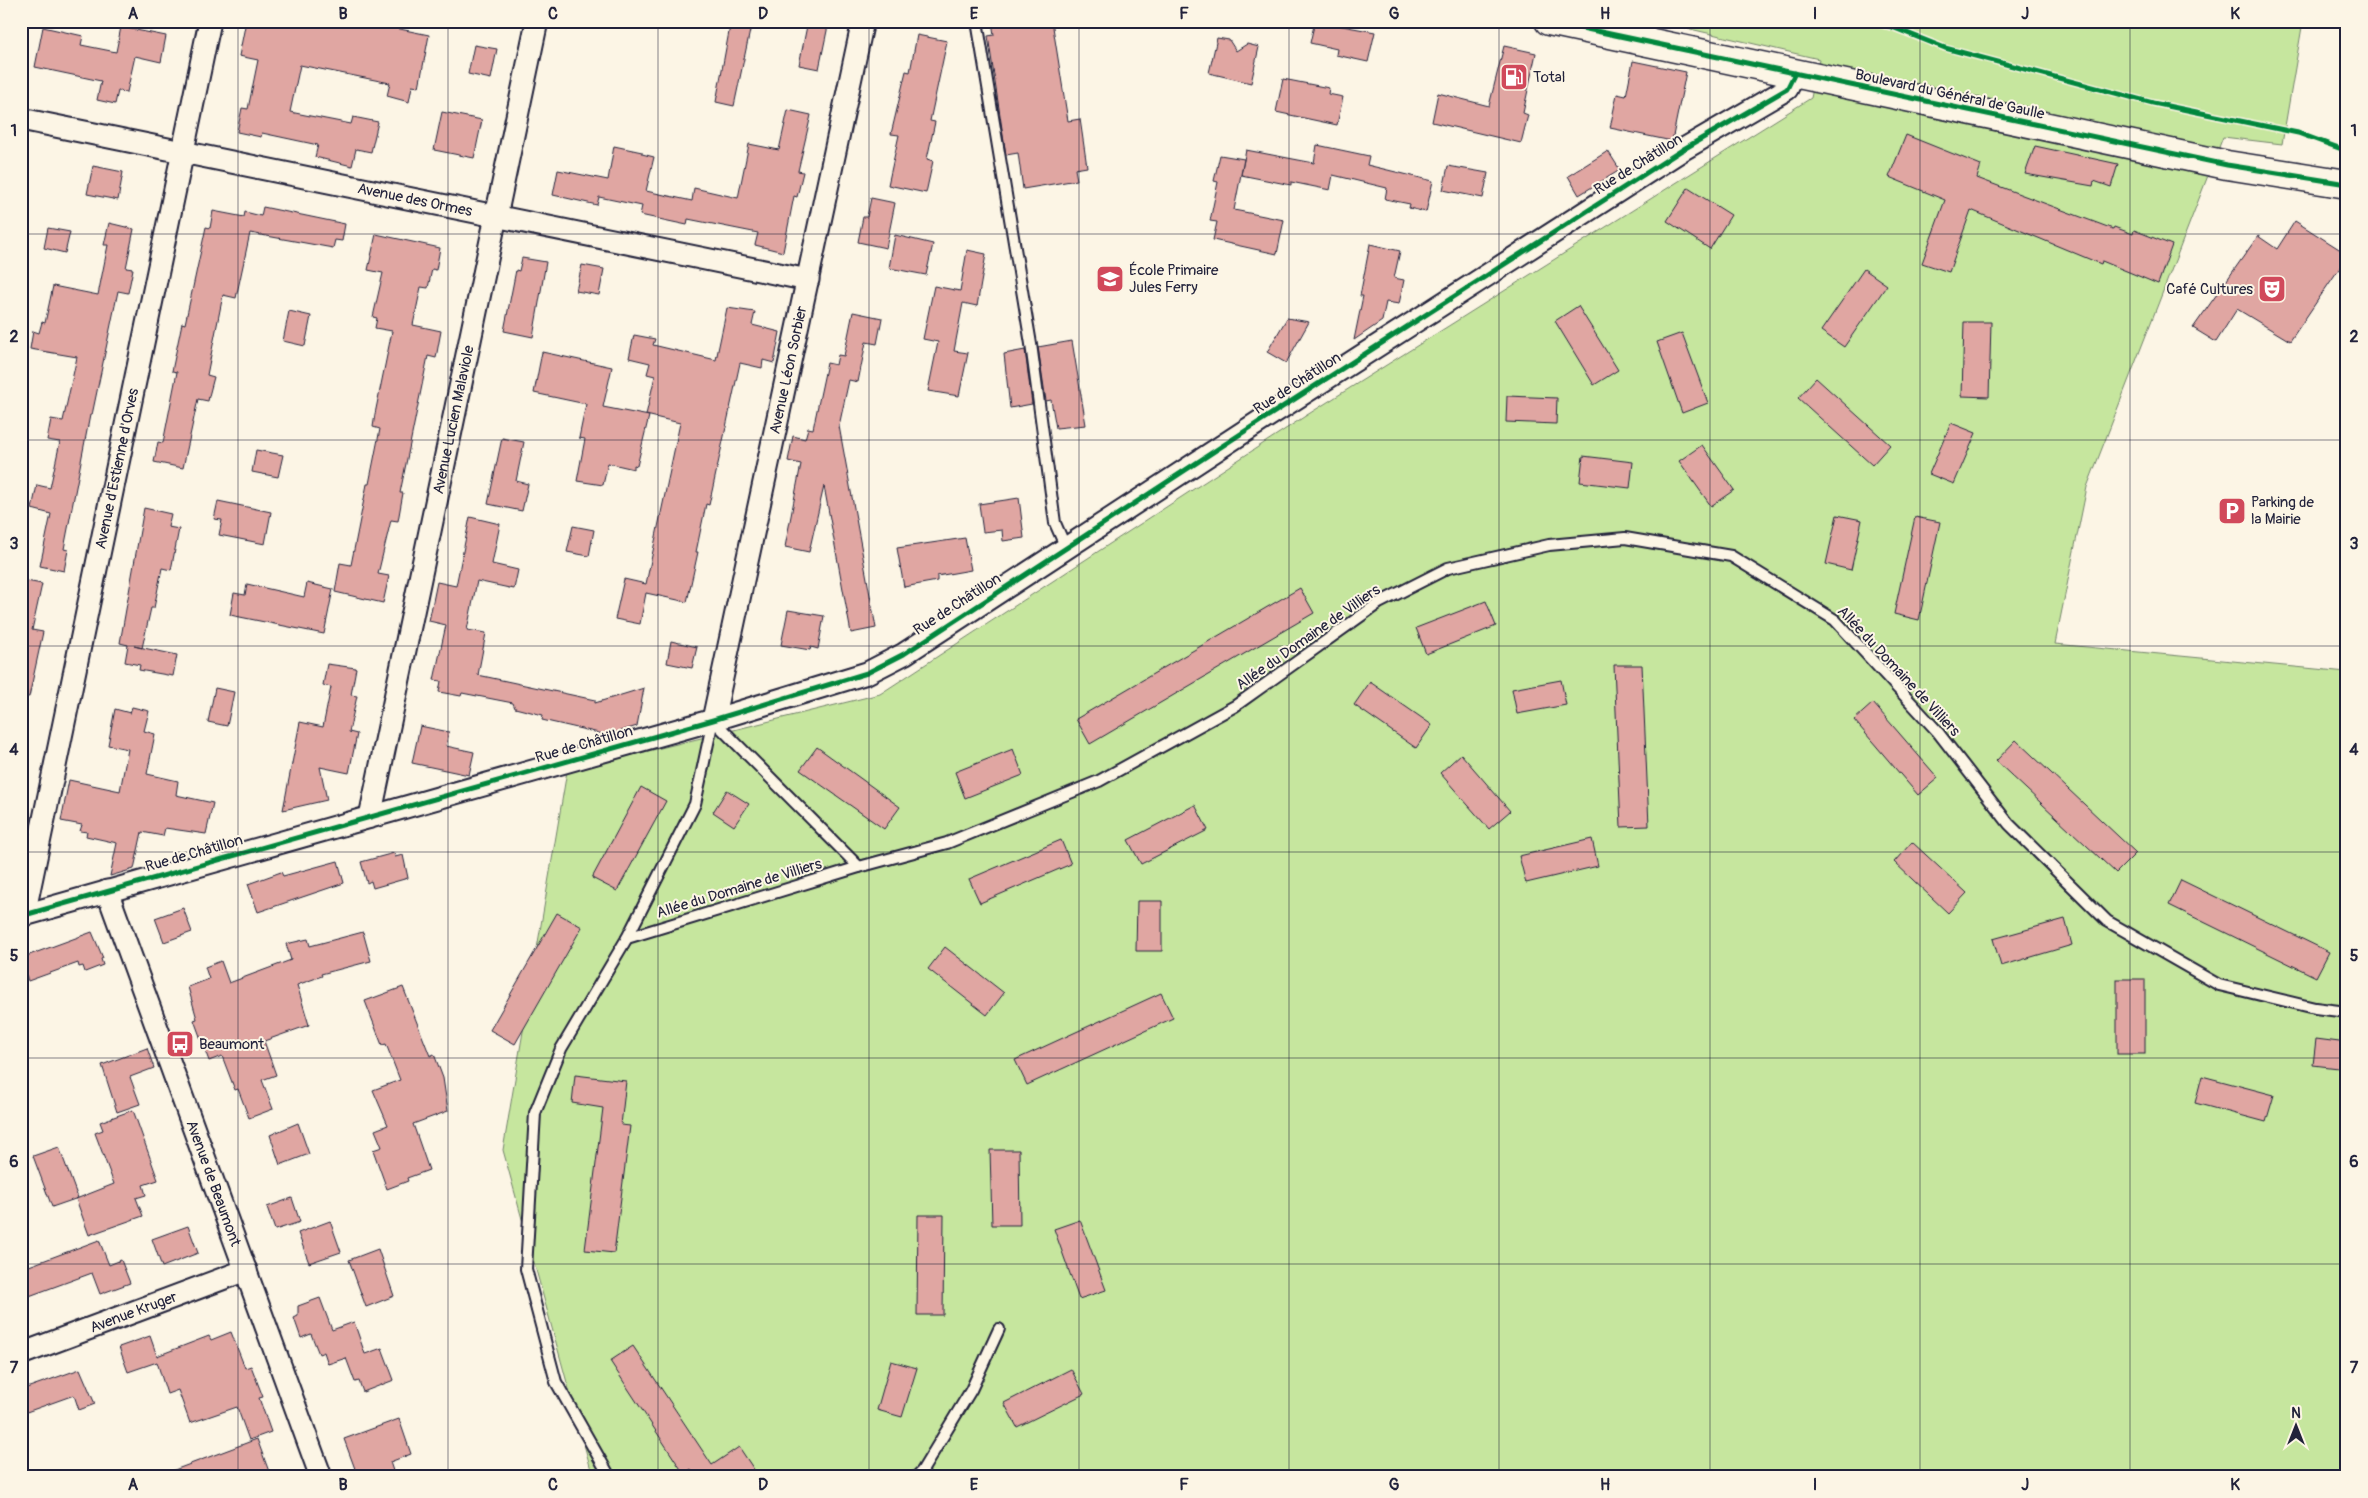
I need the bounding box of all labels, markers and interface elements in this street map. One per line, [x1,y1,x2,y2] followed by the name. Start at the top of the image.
[128,4,139,24] text: A
[338,4,348,24] text: B
[548,4,558,24] text: C
[758,4,768,24] text: D
[970,4,979,24] text: E
[1179,4,1189,24] text: F
[1389,4,1400,24] text: G
[1600,4,1610,24] text: H
[1813,4,1817,24] text: I
[2021,4,2029,24] text: J
[2230,4,2240,24] text: K
[1499,62,1529,92] fuel station icon: Total
[1854,65,2047,124] street label: Boulevard du Général de Gaulle
[1533,68,1565,87] place label: Total
[11,121,17,141] text: 1
[2351,121,2357,141] text: 1
[1591,130,1686,199] street label: Rue de Châtillon
[356,179,474,221] street label: Avenue des Ormes
[1129,261,1219,297] place label: École Primaire Jules Ferry
[1095,264,1125,294] school or university icon: École Primaire Jules Ferry
[2257,274,2287,304] theatre icon: Café Cultures
[2166,280,2253,299] place label: Café Cultures
[766,304,812,436] street label: Avenue Léon Sorbier
[10,327,19,347] text: 2
[2350,327,2359,347] text: 2
[429,343,479,496] street label: Avenue Lucien Malaviole
[1250,348,1345,419] street label: Rue de Châtillon
[91,386,143,551] street label: Avenue d'Estienne d'Orves
[2251,493,2315,529] place label: Parking de la Mairie
[2217,496,2247,526] parking icon: Parking de la Mairie
[10,534,19,554] text: 3
[2350,534,2359,554] text: 3
[910,569,1005,640] street label: Rue de Châtillon
[1233,580,1384,694] street label: Allée du Domaine de Villiers
[1833,602,1964,741] street label: Allée du Domaine de Villiers
[533,721,635,767] street label: Rue de Châtillon
[9,740,19,760] text: 4
[2349,740,2359,760] text: 4
[143,830,245,876] street label: Rue de Châtillon
[654,854,824,923] street label: Allée du Domaine de Villiers
[10,946,19,966] text: 5
[2350,946,2359,966] text: 5
[165,1029,195,1059] bus stop icon: Beaumont
[199,1035,265,1054] place label: Beaumont
[181,1118,245,1250] street label: Avenue de Beaumont
[9,1152,19,1172] text: 6
[2349,1152,2359,1172] text: 6
[87,1287,180,1337] street label: Avenue Kruger
[10,1358,19,1378] text: 7
[2350,1358,2359,1378] text: 7
[2270,1400,2320,1450] north arrow
[2291,1405,2301,1422] text: N
[128,1475,139,1495] text: A
[338,1475,348,1495] text: B
[548,1475,558,1495] text: C
[758,1475,768,1495] text: D
[970,1475,979,1495] text: E
[1179,1475,1189,1495] text: F
[1389,1475,1400,1495] text: G
[1600,1475,1610,1495] text: H
[1813,1475,1817,1495] text: I
[2021,1475,2029,1495] text: J
[2230,1475,2240,1495] text: K

